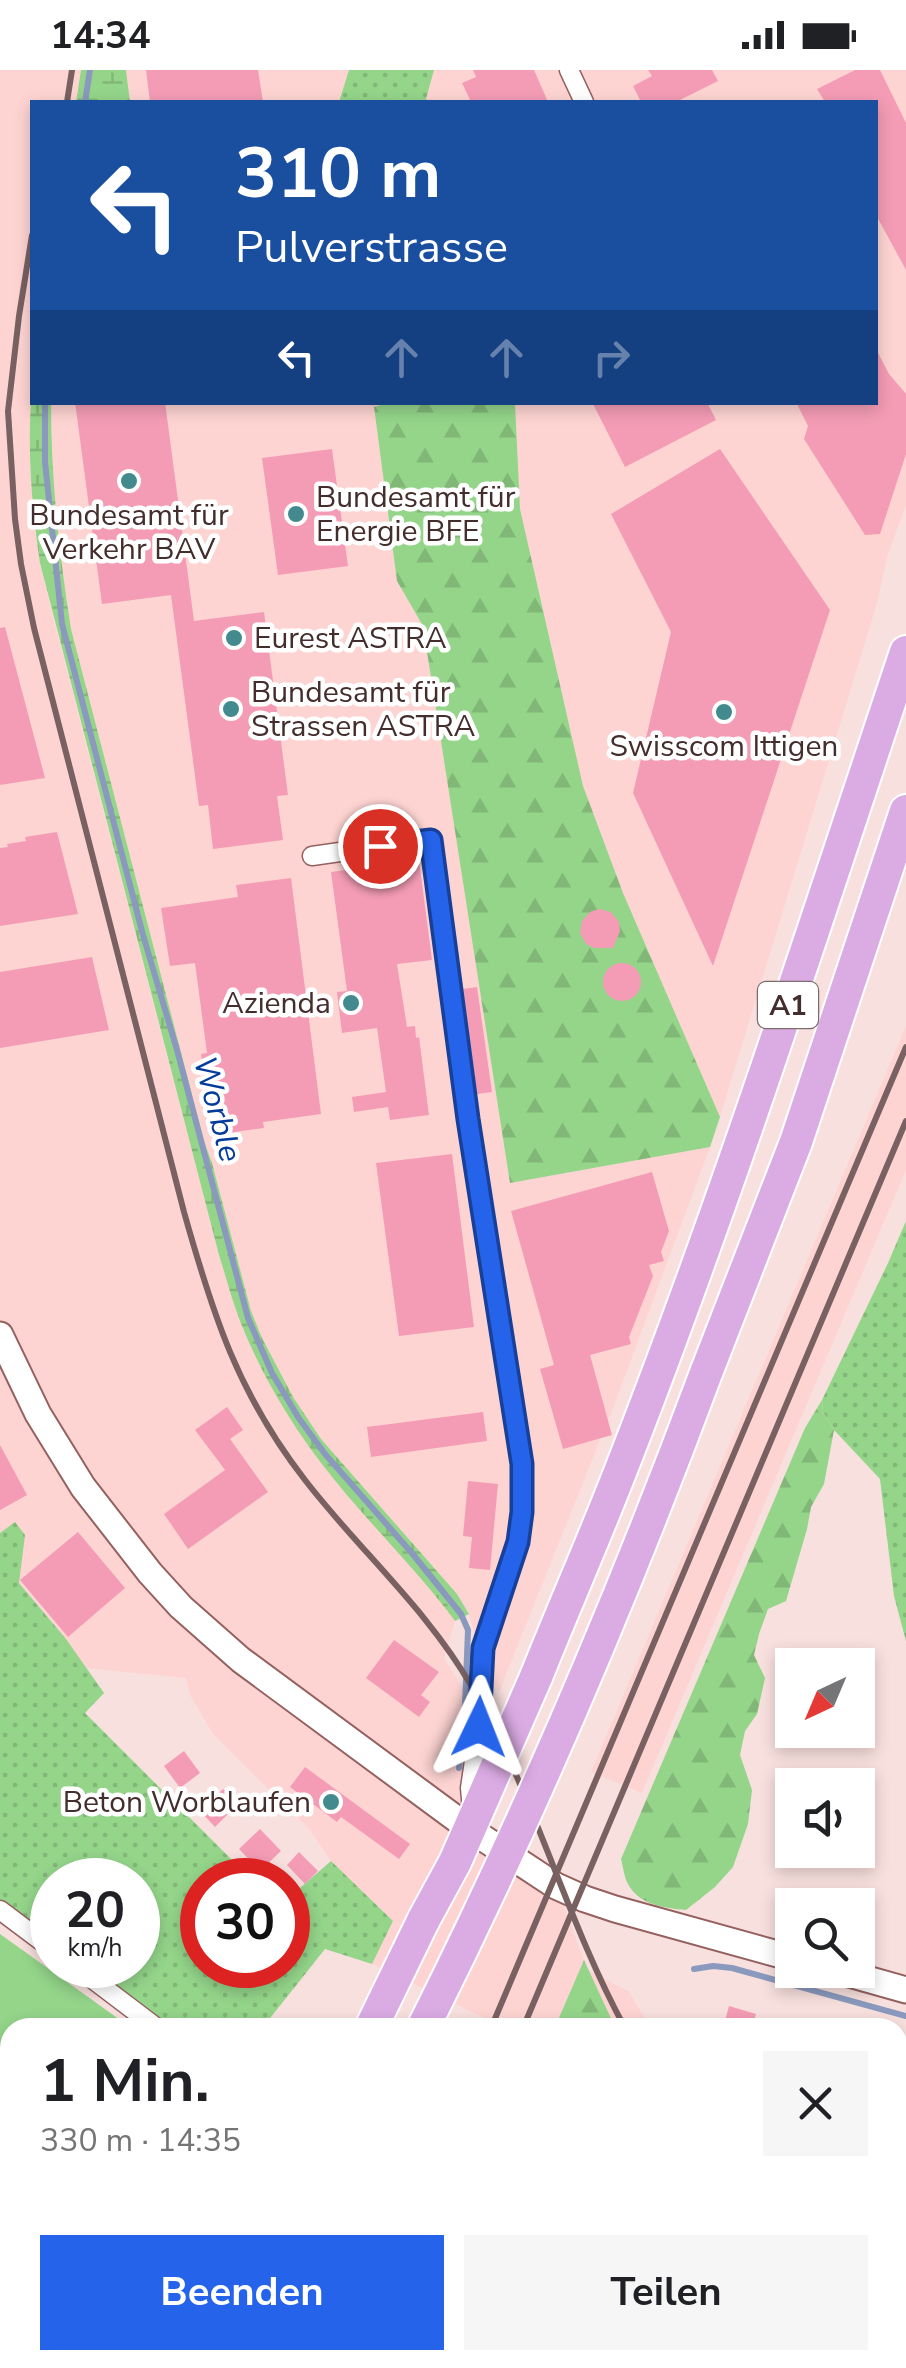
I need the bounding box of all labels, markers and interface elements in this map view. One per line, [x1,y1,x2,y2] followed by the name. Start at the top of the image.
[50,10,151,61] text: 14:34
[235,126,441,222] text: 310 m
[70,140,200,270] icon: left
[235,217,508,278] text: Pulverstrasse
[269,330,324,385] icon: left
[374,330,429,385] icon: ahead
[479,330,534,385] icon: ahead
[584,330,639,385] icon: right
[118,470,140,492] marker: Bundesamt für Verkehr BAV
[316,477,516,552] place label: Bundesamt für Energie BFE
[29,495,229,570] place label: Bundesamt für Verkehr BAV
[285,503,307,525] marker: Bundesamt für Energie BFE
[254,618,447,659] place label: Eurest ASTRA
[223,627,245,649] marker: Eurest ASTRA
[251,672,475,747] place label: Bundesamt für Strassen ASTRA
[220,698,242,720] marker: Bundesamt für Strassen ASTRA
[713,701,735,723] marker: Swisscom Ittigen
[610,726,838,767] place label: Swisscom Ittigen
[338,804,423,889] pin
[353,819,408,874] icon: arrive
[758,982,818,1028] road number: A1
[222,983,331,1024] place label: Azienda
[340,992,362,1014] marker: Azienda
[183,1052,252,1167] water label: Worble
[775,1648,875,1748] north arrow
[775,1648,875,1988] map controls
[427,1675,531,1779] position arrow
[775,1768,875,1868] button: sound
[63,1782,311,1823] place label: Beton Worblaufen
[320,1791,342,1813] marker: Beton Worblaufen
[180,1858,310,1988] speed limit sign: 30
[65,1876,125,1945] text: 20
[775,1888,875,1988] button: search
[67,1931,123,1965] text: km/h
[40,2040,210,2122] text: 1 Min.
[763,2051,868,2156] button: close
[40,2119,241,2162] text: 330 m · 14:35
[40,2235,444,2350] button: Beenden
[464,2235,868,2350] button: Teilen

